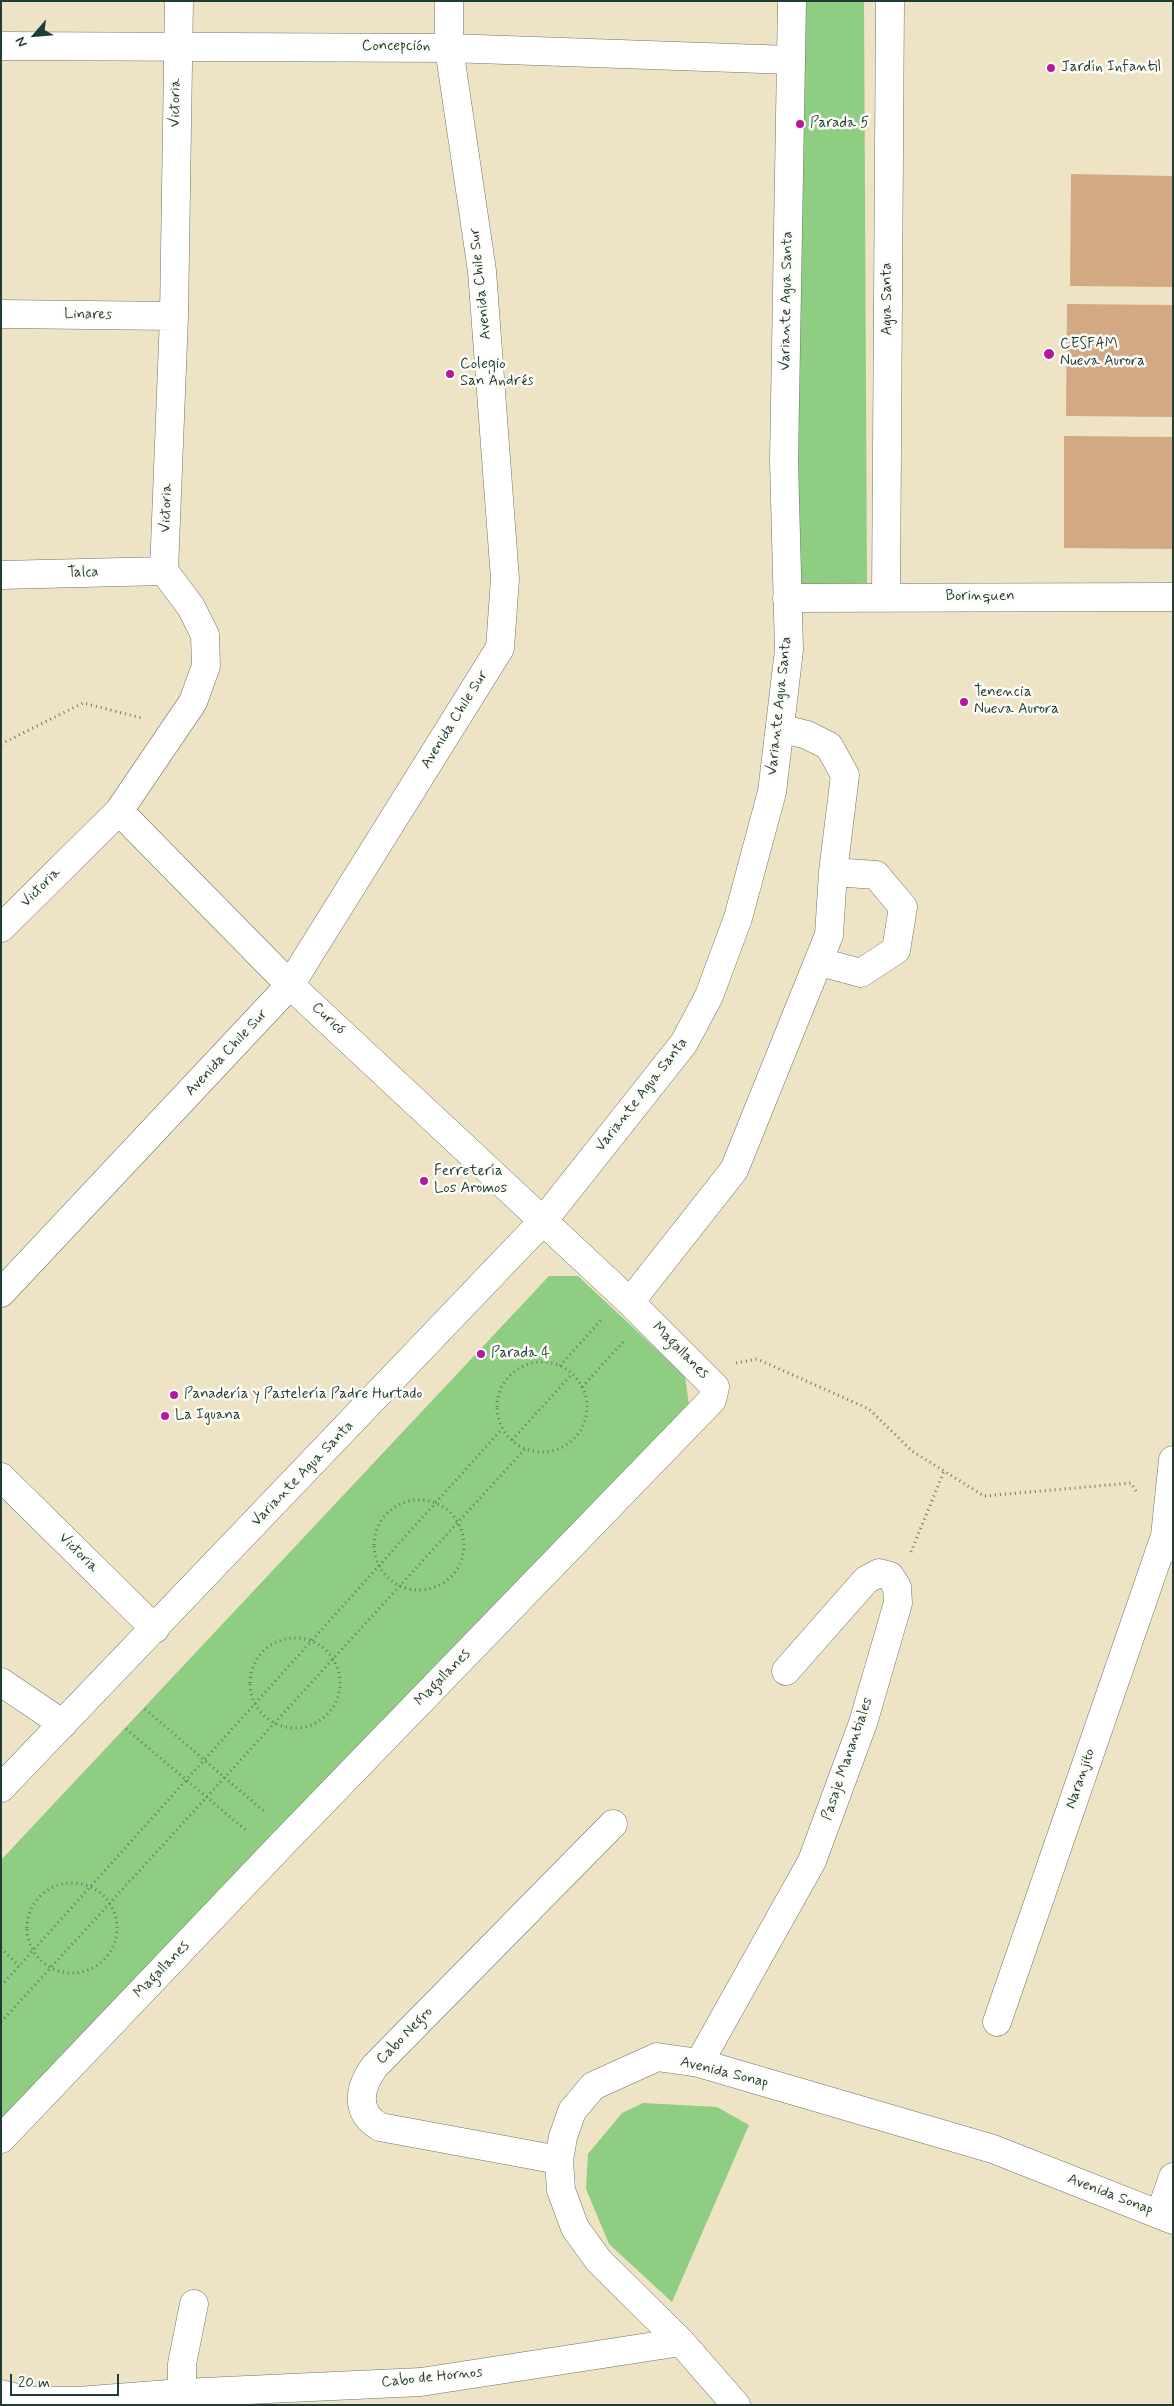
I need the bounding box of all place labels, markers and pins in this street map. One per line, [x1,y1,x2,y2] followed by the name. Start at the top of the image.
[1061,59,1161,77] place label: Jardín Infantil
[1045,62,1057,74] marker: Jardín Infantil
[810,115,869,133] place label: Parada 5
[794,118,806,130] marker: Parada 5
[1060,336,1145,371] place label: CESFAM Nueva Aurora
[1042,347,1056,361] marker: CESFAM Nueva Aurora
[460,356,534,391] place label: Colegio San Andrés
[444,368,456,380] marker: Colegio San Andrés
[974,684,1059,719] place label: Tenencia Nueva Aurora
[958,696,970,708] marker: Tenencia Nueva Aurora
[434,1163,507,1198] place label: Ferretería Los Aromos
[418,1175,430,1187] marker: Ferretería Los Aromos
[491,1345,550,1363] place label: Parada 4
[475,1348,487,1360] marker: Parada 4
[184,1386,422,1404] place label: Panadería y Pastelería Padre Hurtado
[168,1389,180,1401] marker: Panadería y Pastelería Padre Hurtado
[175,1407,241,1425] place label: La Iguana
[159,1410,171,1422] marker: La Iguana

